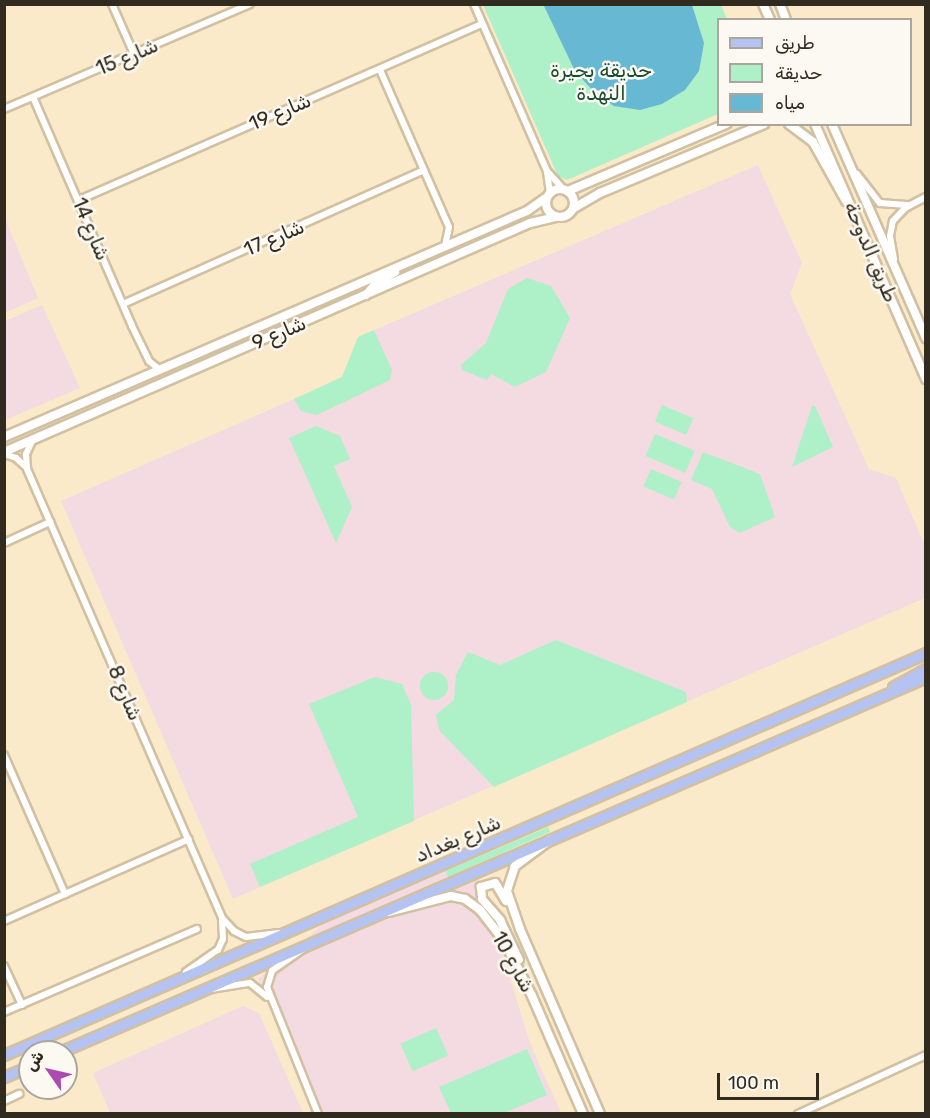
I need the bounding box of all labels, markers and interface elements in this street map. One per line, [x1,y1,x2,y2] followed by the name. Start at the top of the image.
[717,18,912,126] legend
[775,32,815,54] text: طريق
[92,33,162,81] street label: شارع 15
[550,58,652,105] park label: حديقة بحيرة النهدة
[775,62,822,84] text: حديقة
[245,88,315,136] street label: شارع 19
[775,92,805,114] text: مياه
[67,194,115,264] street label: شارع 14
[839,198,903,306] street label: طريق الدوحة
[240,215,308,261] street label: شارع 17
[248,311,310,355] street label: شارع 9
[103,662,147,724] street label: شارع 8
[411,810,505,868] street label: شارع بغداد
[487,927,539,997] street label: شارع 10
[18,1040,78,1100] north arrow
[21,1047,48,1074] text: ش
[720,1061,822,1099] scale bar
[728,1072,779,1094] text: 100 m

